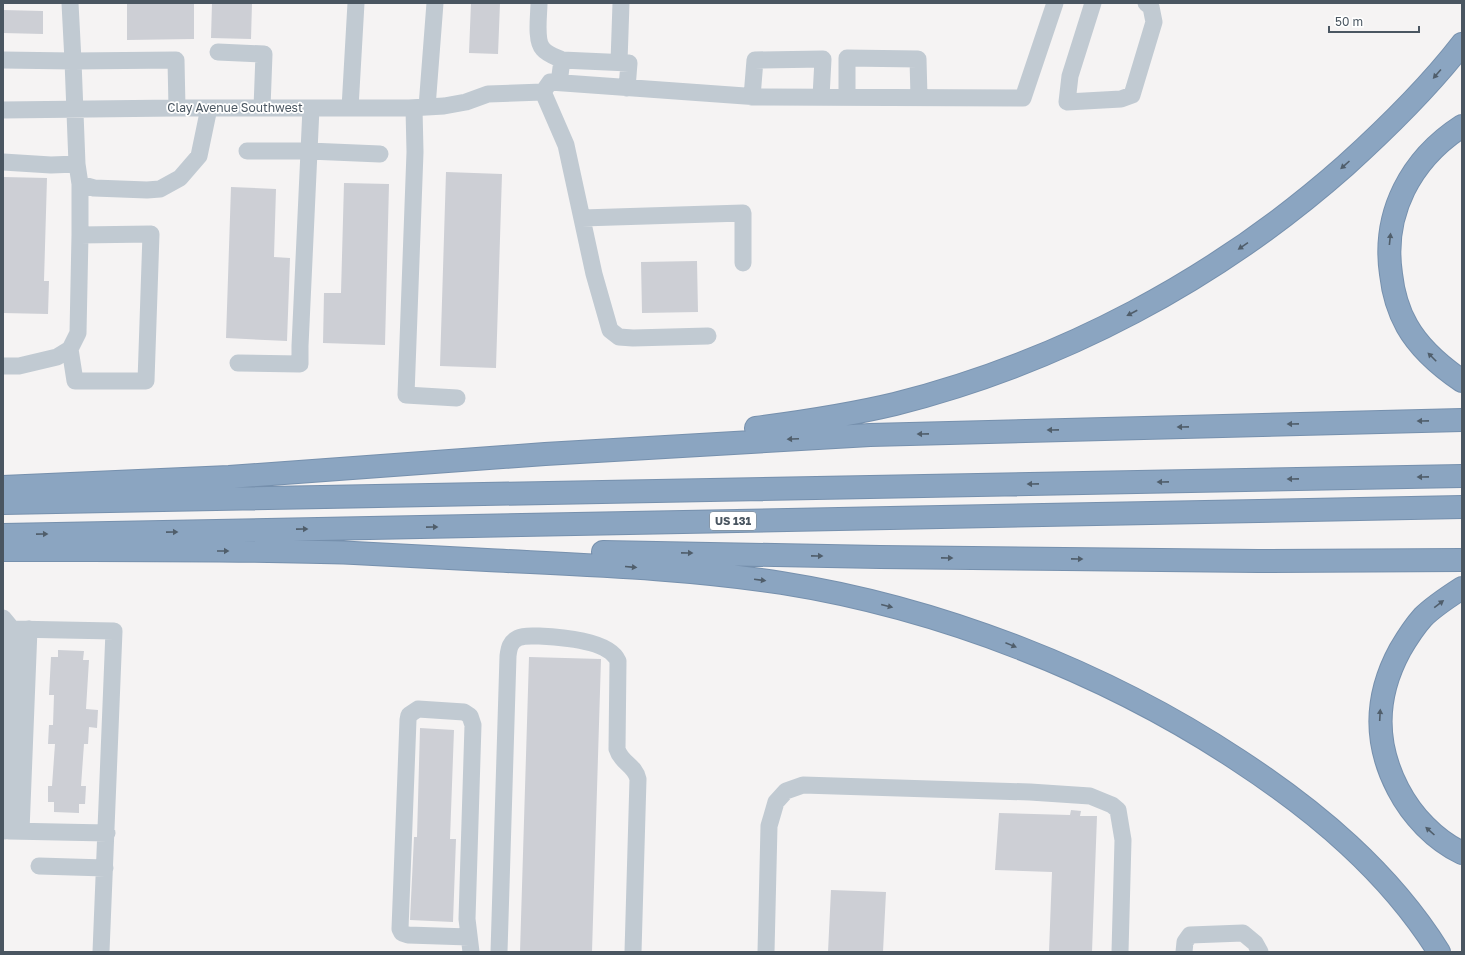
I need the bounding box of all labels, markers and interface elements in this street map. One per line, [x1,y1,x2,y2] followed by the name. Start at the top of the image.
[1329,8,1419,34] scale bar
[1335,14,1363,29] text: 50 m
[1433,68,1442,79] one-way arrow
[167,100,303,115] street label: Clay Avenue Southwest
[1340,161,1351,170] one-way arrow
[1387,233,1393,245] one-way arrow
[1238,242,1248,250] one-way arrow
[1126,310,1138,316] one-way arrow
[1427,352,1436,362] one-way arrow
[1416,418,1429,424] one-way arrow
[1287,421,1299,428] one-way arrow
[1176,424,1189,430] one-way arrow
[1047,427,1059,434] one-way arrow
[916,431,929,437] one-way arrow
[787,435,799,442] one-way arrow
[1416,474,1429,480] one-way arrow
[1286,476,1299,482] one-way arrow
[1156,479,1169,485] one-way arrow
[1026,481,1039,487] one-way arrow
[710,512,756,530] road number: US 131
[426,524,439,530] one-way arrow
[296,526,309,532] one-way arrow
[166,528,178,535] one-way arrow
[36,531,49,537] one-way arrow
[217,548,230,554] one-way arrow
[681,550,694,556] one-way arrow
[811,552,823,559] one-way arrow
[941,554,953,561] one-way arrow
[1071,556,1084,562] one-way arrow
[625,564,637,571] one-way arrow
[754,577,766,583] one-way arrow
[1434,600,1445,608] one-way arrow
[881,603,894,609] one-way arrow
[1006,642,1017,648] one-way arrow
[1377,709,1384,721] one-way arrow
[1425,826,1436,835] one-way arrow

